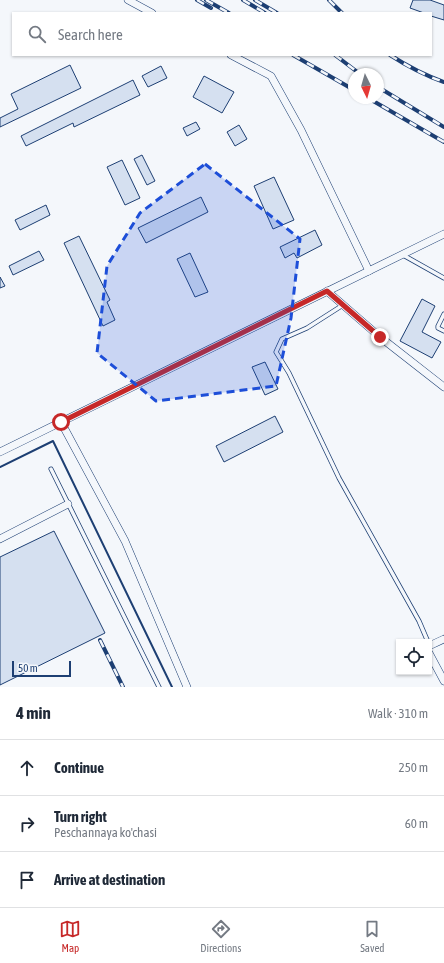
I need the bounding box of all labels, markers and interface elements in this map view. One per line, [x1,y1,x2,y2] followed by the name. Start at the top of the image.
[12,12,432,56] search box
[26,23,48,45] icon: search
[58,26,123,43] text: Search here
[348,68,384,104] north arrow
[371,328,389,346] route end
[52,413,70,431] route start
[396,639,432,675] map controls
[396,639,432,675] button: locate
[12,659,71,678] scale bar
[18,662,38,674] text: 50 m
[16,703,51,723] text: 4 min
[368,706,428,721] text: Walk · 310 m
[16,757,38,779] icon: ahead
[54,759,104,776] text: Continue
[399,760,428,775] text: 250 m
[54,808,107,825] text: Turn right
[16,813,38,835] icon: right
[405,816,428,831] text: 60 m
[54,825,157,840] text: Peschannaya ko'chasi
[16,869,38,891] icon: arrive
[54,871,165,888] text: Arrive at destination
[59,918,81,954] tab: Map
[200,918,241,954] tab: Directions
[360,918,385,954] tab: Saved

